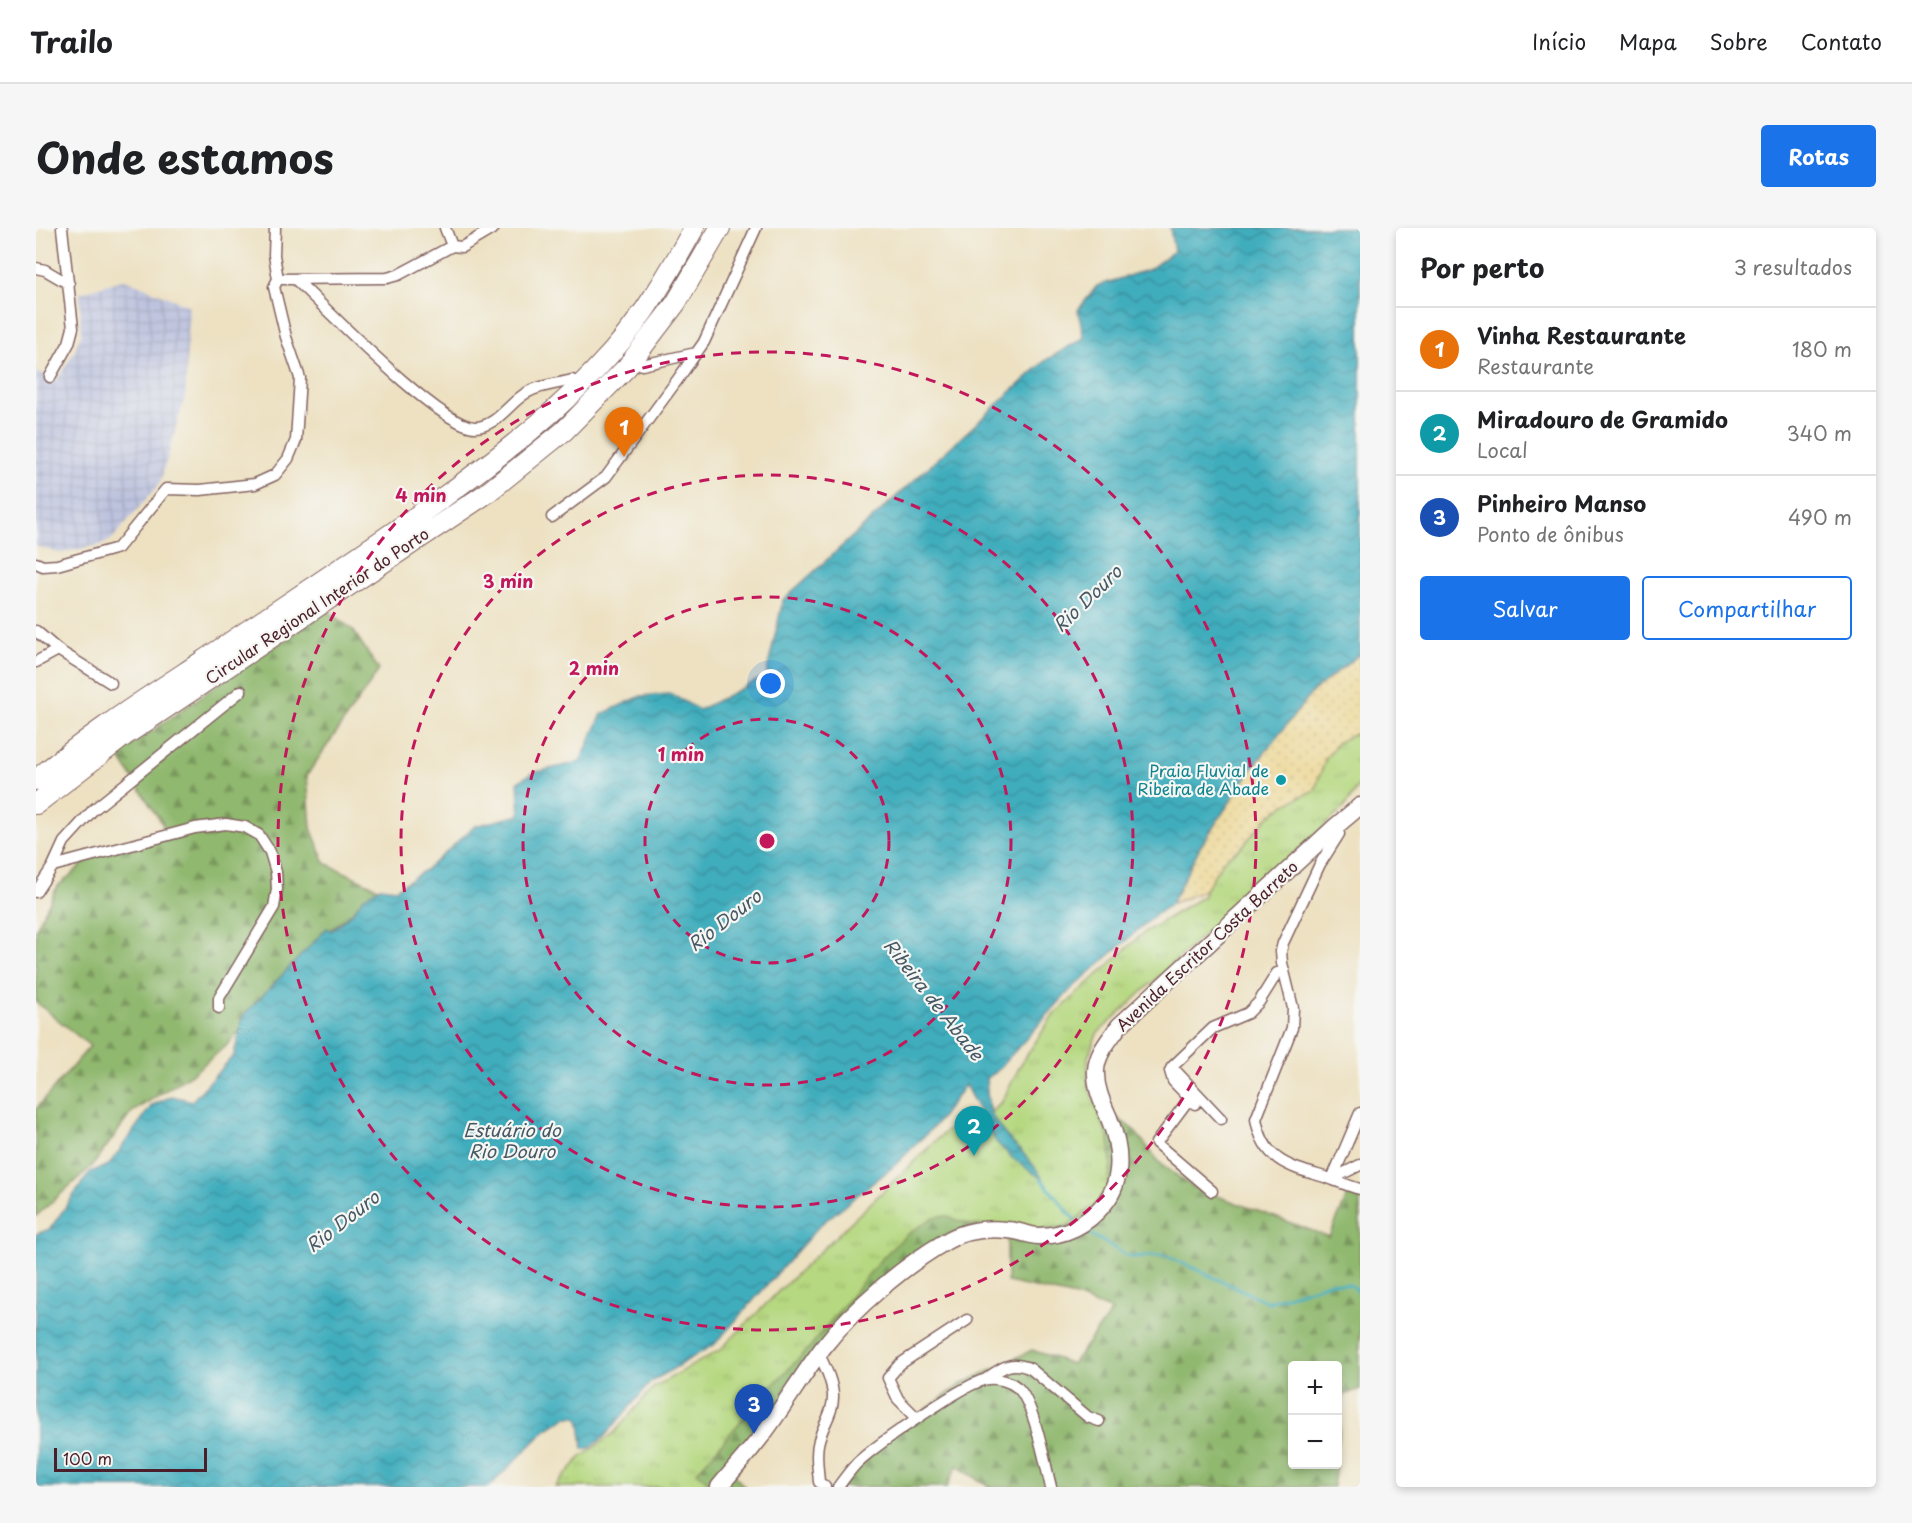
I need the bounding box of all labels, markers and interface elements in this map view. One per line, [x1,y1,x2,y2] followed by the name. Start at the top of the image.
[30,20,113,63] text: Trailo
[1532,25,1586,57] text: Início
[1619,25,1677,57] text: Mapa
[1710,25,1768,57] text: Sobre
[1801,25,1882,57] text: Contato
[36,125,334,188] text: Onde estamos
[1761,125,1876,187] button: Rotas
[1420,248,1544,287] text: Por perto
[1734,252,1852,282] text: 3 resultados
[1477,318,1686,351] text: Vinha Restaurante
[1435,334,1444,364] text: 1
[1792,334,1852,364] text: 180 m
[1477,351,1594,381] text: Restaurante
[1477,402,1728,435] text: Miradouro de Gramido
[604,408,644,457] pin: 1
[1432,418,1447,448] text: 2
[1787,418,1852,448] text: 340 m
[1477,435,1528,465] text: Local
[395,481,447,508] text: 4 min
[1477,486,1646,519] text: Pinheiro Manso
[1433,502,1446,532] text: 3
[1788,502,1852,532] text: 490 m
[1477,519,1624,549] text: Ponto de ônibus
[200,521,433,689] street label: Circular Regional Interior do Porto
[1046,557,1128,638] water label: Rio Douro
[483,567,533,594] text: 3 min
[1420,576,1630,640] button: Salvar
[1642,576,1852,640] button: Compartilhar
[569,654,619,681] text: 2 min
[756,669,785,698] your location
[658,740,704,767] text: 1 min
[1137,758,1269,800] place label: Praia Fluvial de Ribeira de Abade
[1274,773,1288,787] marker: Praia Fluvial de Ribeira de Abade
[757,831,777,851] centre of rings
[1110,854,1303,1036] street label: Avenida Escritor Costa Barreto
[682,882,767,957] water label: Rio Douro
[878,932,991,1067] water label: Ribeira de Abade
[954,1106,994,1156] pin: 2
[463,1116,562,1164] water label: Estuário do Rio Douro
[300,1183,385,1258] water label: Rio Douro
[1288,1361,1342,1469] map controls
[1288,1361,1342,1415] button: +
[734,1384,774,1434] pin: 3
[1288,1415,1342,1469] button: −
[54,1445,207,1472] scale bar
[63,1446,112,1470] text: 100 m

